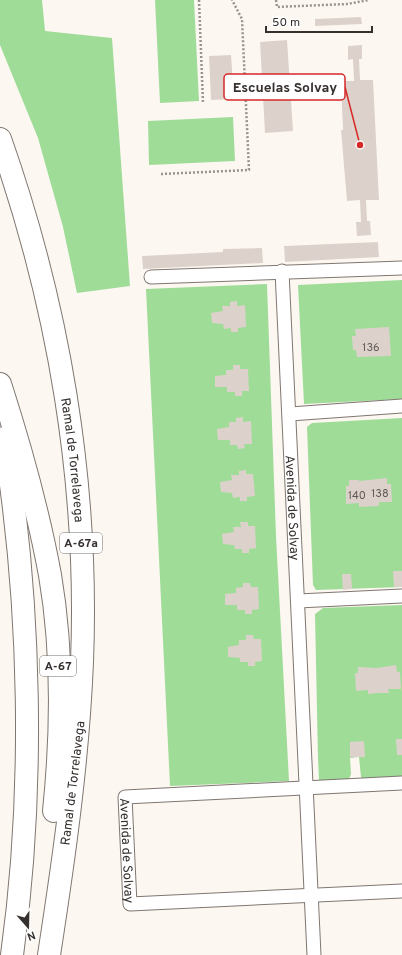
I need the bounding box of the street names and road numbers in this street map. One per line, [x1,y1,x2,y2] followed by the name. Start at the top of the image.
[56,397,86,523] street label: Ramal de Torrelavega
[281,455,302,561] street label: Avenida de Solvay
[60,533,102,553] road number: A-67a
[40,656,76,676] road number: A-67
[58,720,90,846] street label: Ramal de Torrelavega
[115,798,136,904] street label: Avenida de Solvay

